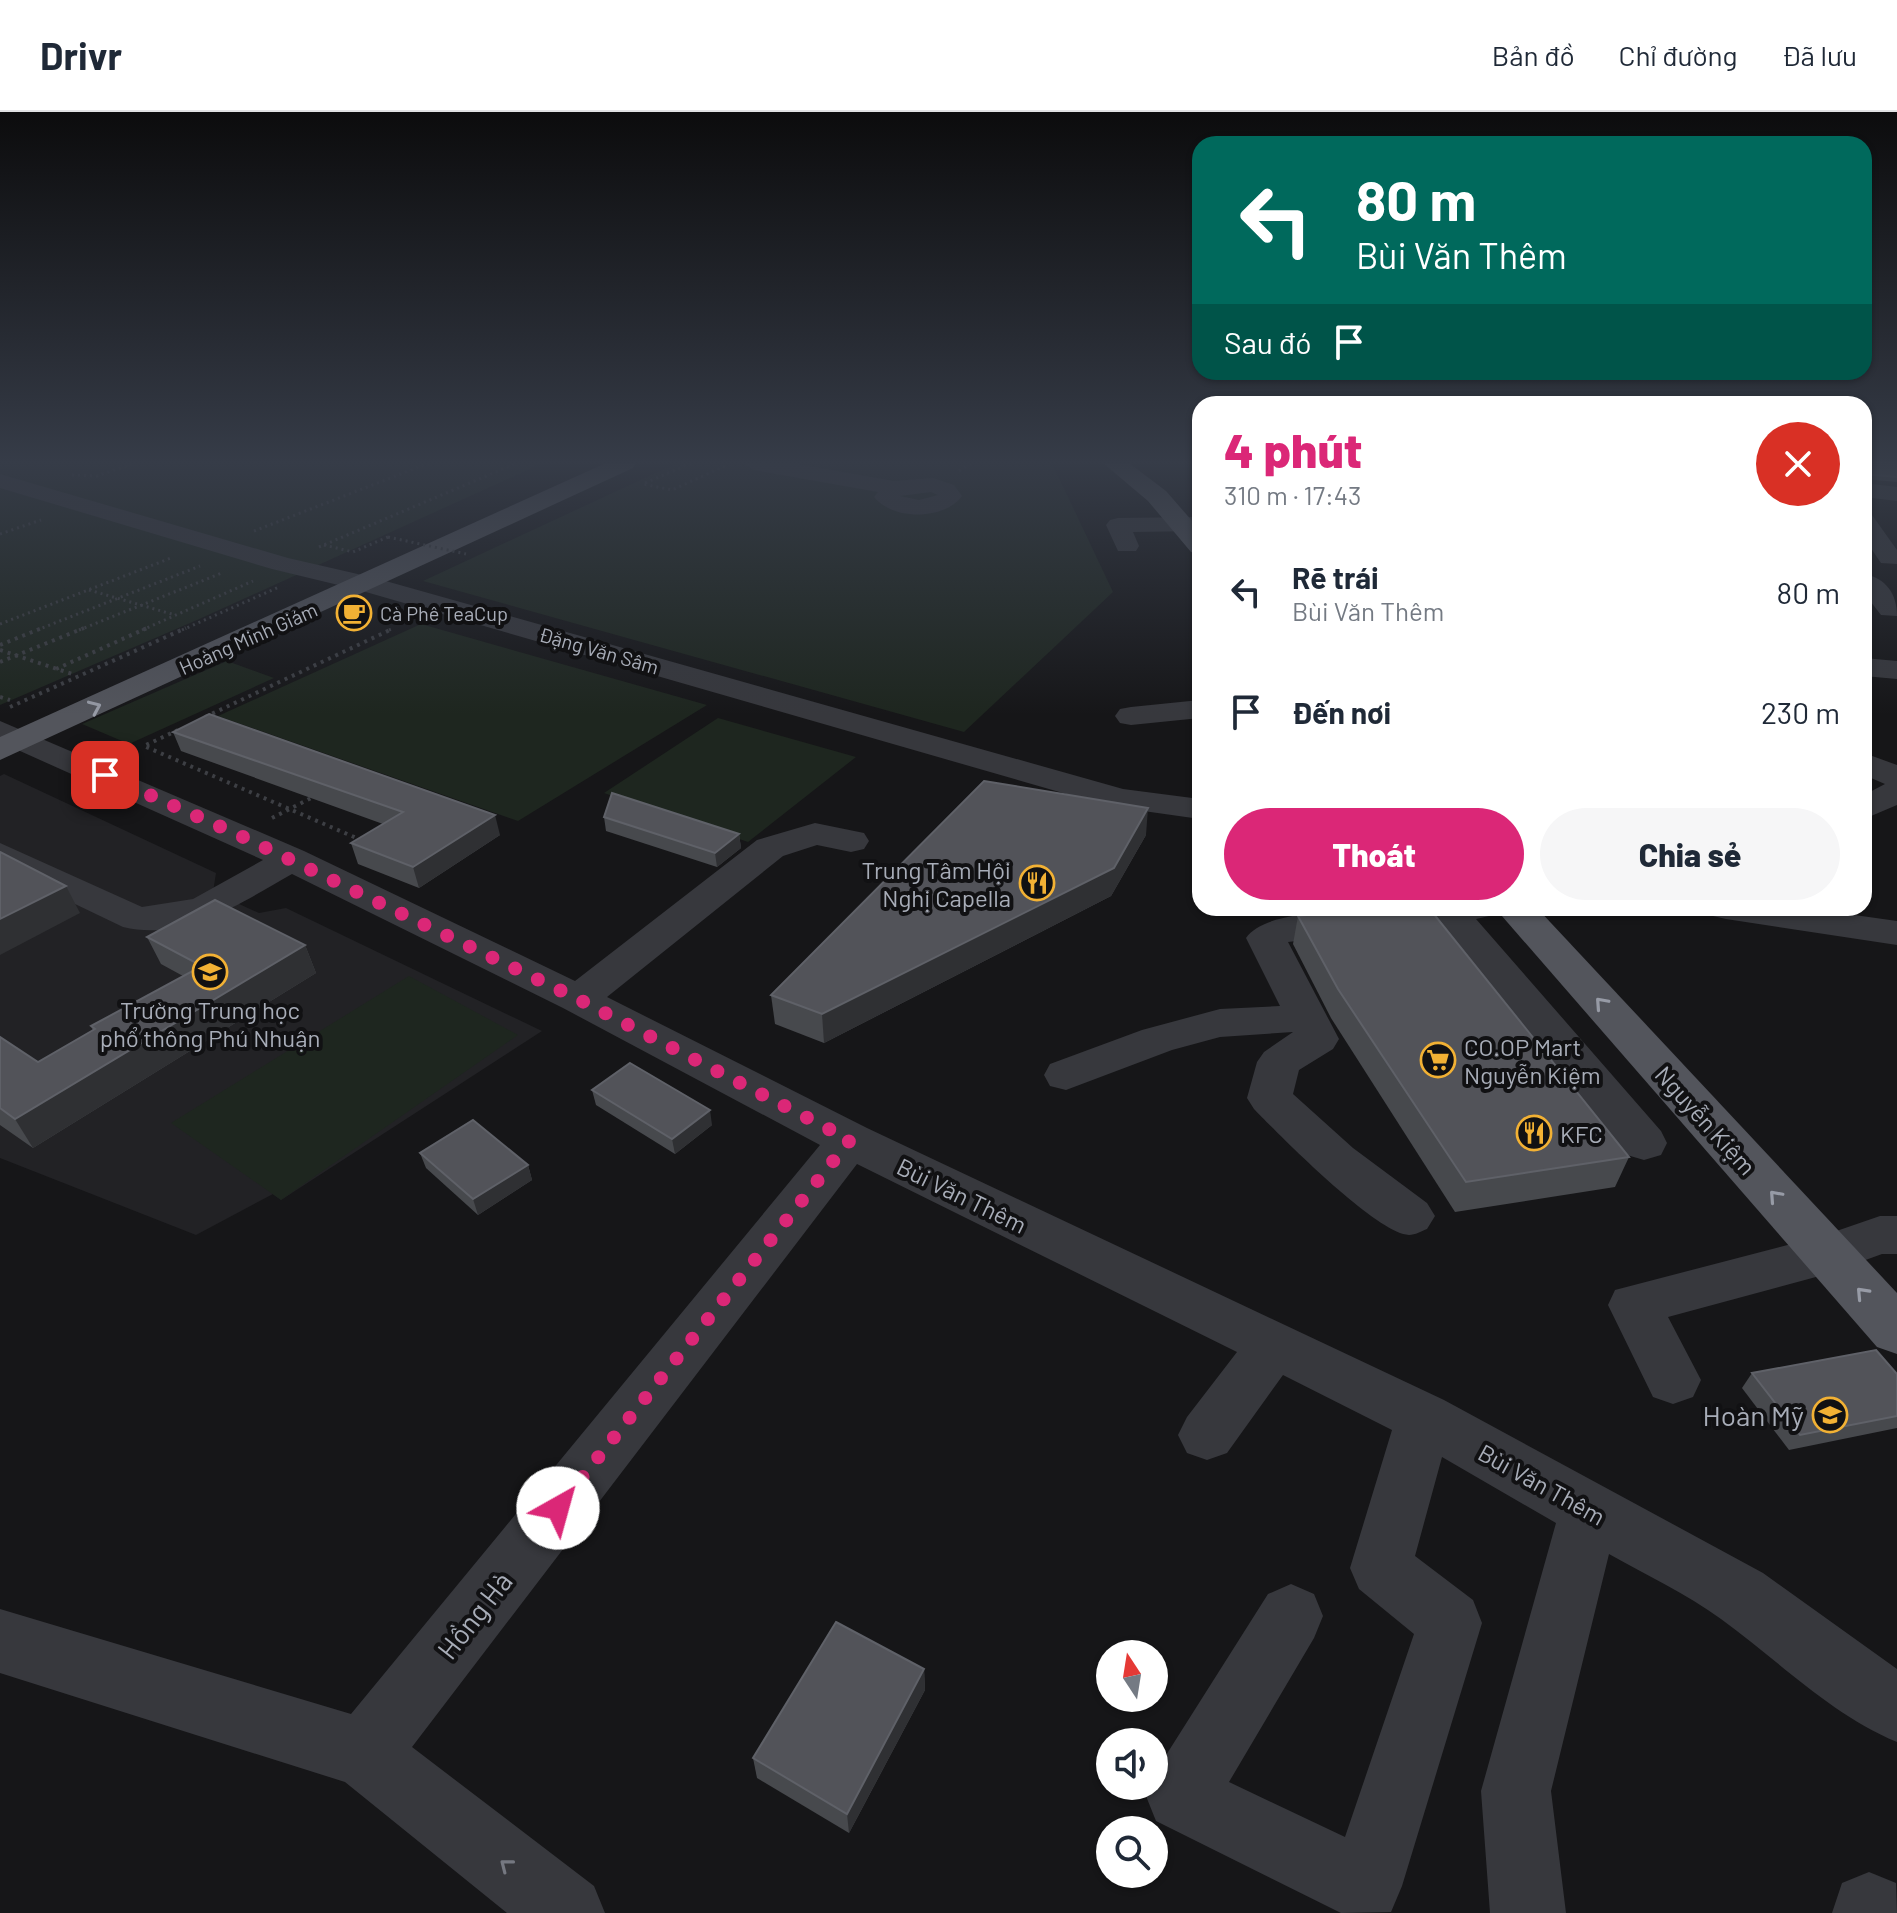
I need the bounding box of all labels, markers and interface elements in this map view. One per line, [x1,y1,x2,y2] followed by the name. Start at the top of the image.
[40,32,122,78] text: Drivr
[1492,38,1575,72] text: Bản đồ
[1619,38,1738,72] text: Chỉ đường
[1782,38,1857,72] text: Đã lưu
[1356,165,1476,232] text: 80 m
[1224,168,1328,272] icon: left
[1356,233,1567,276] text: Bùi Văn Thêm
[1327,320,1371,364] icon: arrive
[1224,324,1311,360] text: Sau đó
[1224,420,1362,478] text: 4 phút
[1756,422,1840,506] button: close
[1224,479,1362,510] text: 310 m · 17:43
[1292,559,1379,595] text: Rẽ trái
[1224,570,1268,614] icon: left
[1777,574,1840,610] text: 80 m
[335,594,373,632] cafe icon: Cà Phê TeaCup
[1292,595,1444,626] text: Bùi Văn Thêm
[175,597,321,679] street label: Hoàng Minh Giám
[380,601,508,625] place label: Cà Phê TeaCup
[536,621,662,679] street label: Đặng Văn Sâm
[1224,690,1268,734] icon: arrive
[1292,694,1391,730] text: Đến nơi
[1761,694,1840,730] text: 230 m
[87,701,101,717] one-way arrow
[71,741,139,809] pin
[83,753,127,797] icon: arrive
[1224,808,1524,900] button: Thoát
[1540,808,1840,900] button: Chia sẻ
[862,855,1011,912] place label: Trung Tâm Hội Nghị Capella
[1018,864,1056,902] restaurant icon: Trung Tâm Hội Nghị Capella
[191,953,229,991] school or university icon: Trường Trung học phổ thông Phú Nhuận
[100,995,320,1052] place label: Trường Trung học phổ thông Phú Nhuận
[1596,998,1610,1013] one-way arrow
[1464,1032,1601,1089] place label: CO.OP Mart Nguyễn Kiệm
[1419,1041,1457,1079] supermarket icon: CO.OP Mart Nguyễn Kiệm
[1650,1060,1762,1180] street label: Nguyễn Kiệm
[1515,1114,1553,1152] restaurant icon: KFC
[1560,1119,1603,1148] place label: KFC
[892,1151,1032,1239] street label: Bùi Văn Thêm
[1770,1191,1784,1206] one-way arrow
[1857,1287,1871,1302] one-way arrow
[1811,1396,1849,1434] school or university icon: Hoàn Mỹ
[1703,1398,1804,1432] place label: Hoàn Mỹ
[1473,1437,1611,1531] street label: Bùi Văn Thêm
[516,1466,600,1550] position arrow
[429,1565,519,1665] street label: Hồng Hà
[1096,1640,1168,1712] north arrow
[1096,1640,1168,1888] map controls
[1096,1728,1168,1800] button: sound
[1096,1816,1168,1888] button: search
[500,1860,515,1874] one-way arrow

